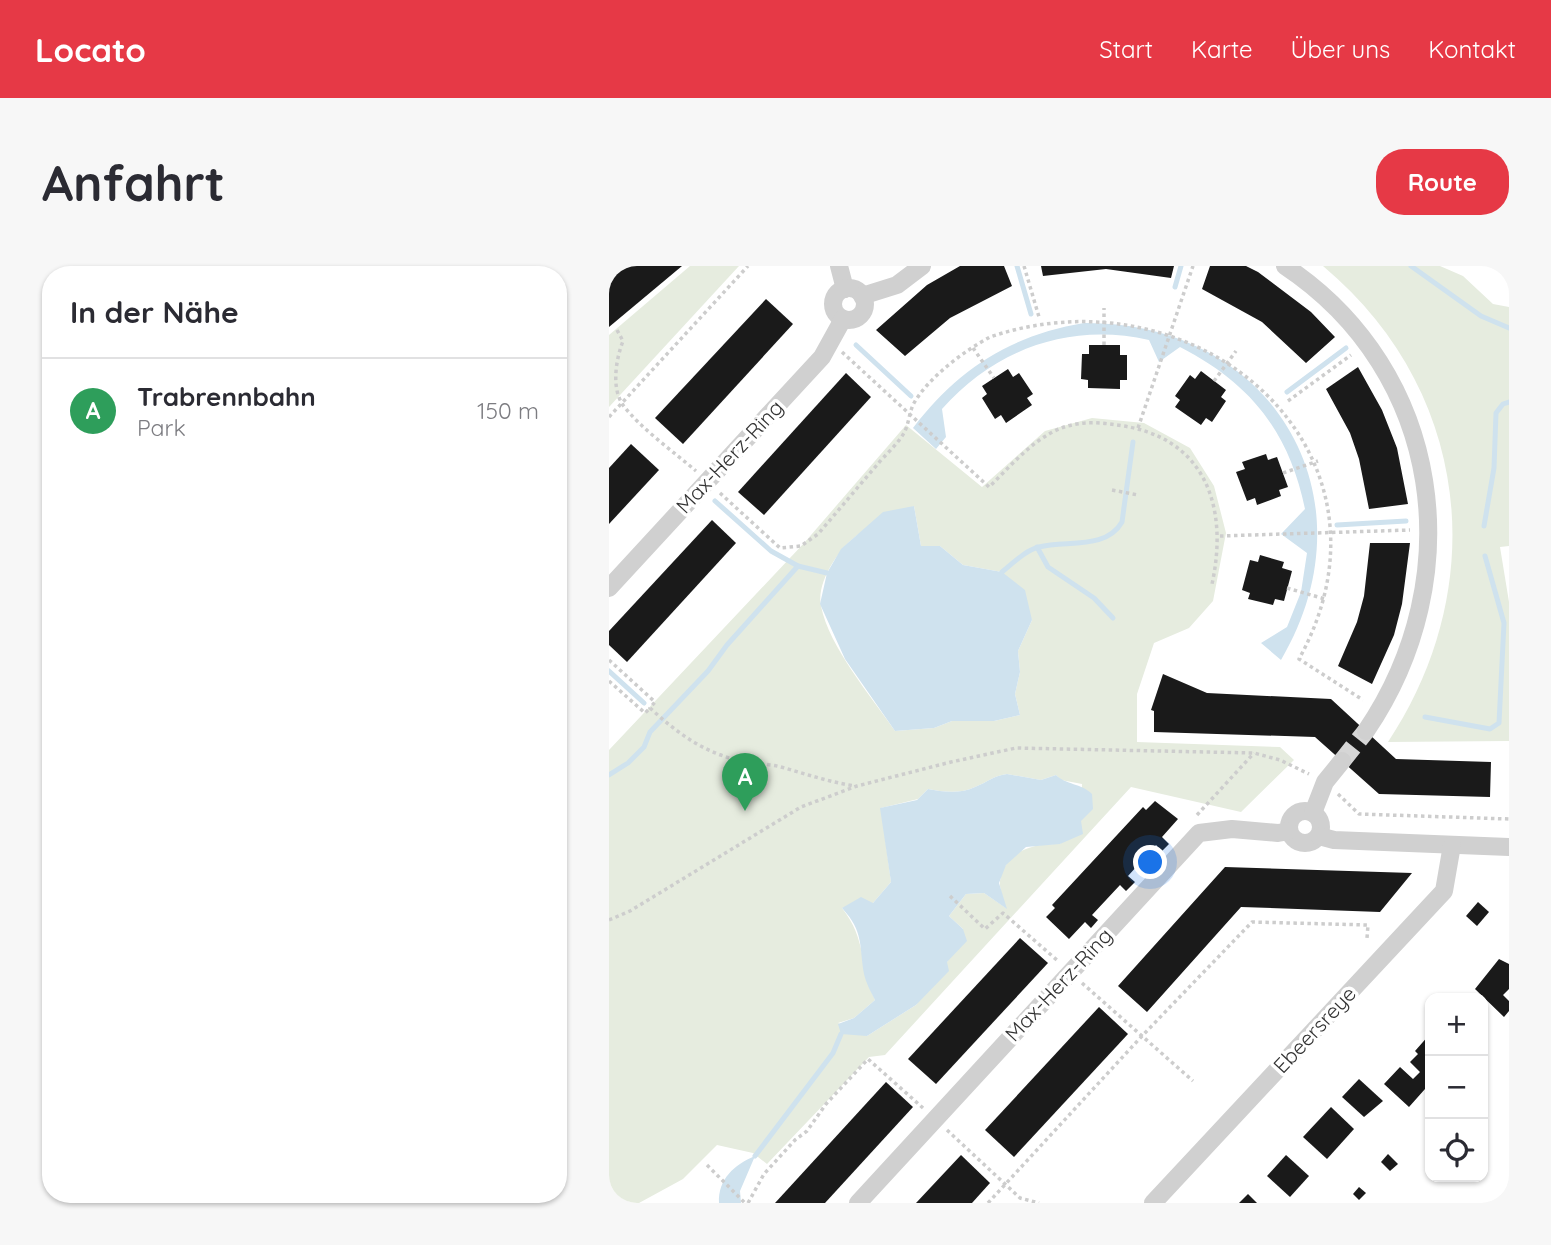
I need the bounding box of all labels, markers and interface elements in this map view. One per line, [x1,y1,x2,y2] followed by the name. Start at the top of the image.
[35,29,146,70] text: Locato
[1099,34,1153,64] text: Start
[1191,34,1252,64] text: Karte
[1290,34,1390,64] text: Über uns
[1428,34,1516,64] text: Kontakt
[1376,149,1509,215] button: Route
[42,152,225,213] text: Anfahrt
[70,293,239,331] text: In der Nähe
[137,380,316,413] text: Trabrennbahn
[670,394,788,518] street label: Max-Herz-Ring
[86,396,100,425] text: A
[477,396,539,425] text: 150 m
[137,413,186,442] text: Park
[722,753,768,811] pin: A
[1133,845,1167,879] your location
[999,922,1117,1046] street label: Max-Herz-Ring
[1267,980,1361,1078] street label: Ebeersreye
[1425,993,1488,1182] map controls
[1425,993,1488,1056] button: +
[1425,1056,1488,1119] button: −
[1425,1119,1488,1182] button: locate

